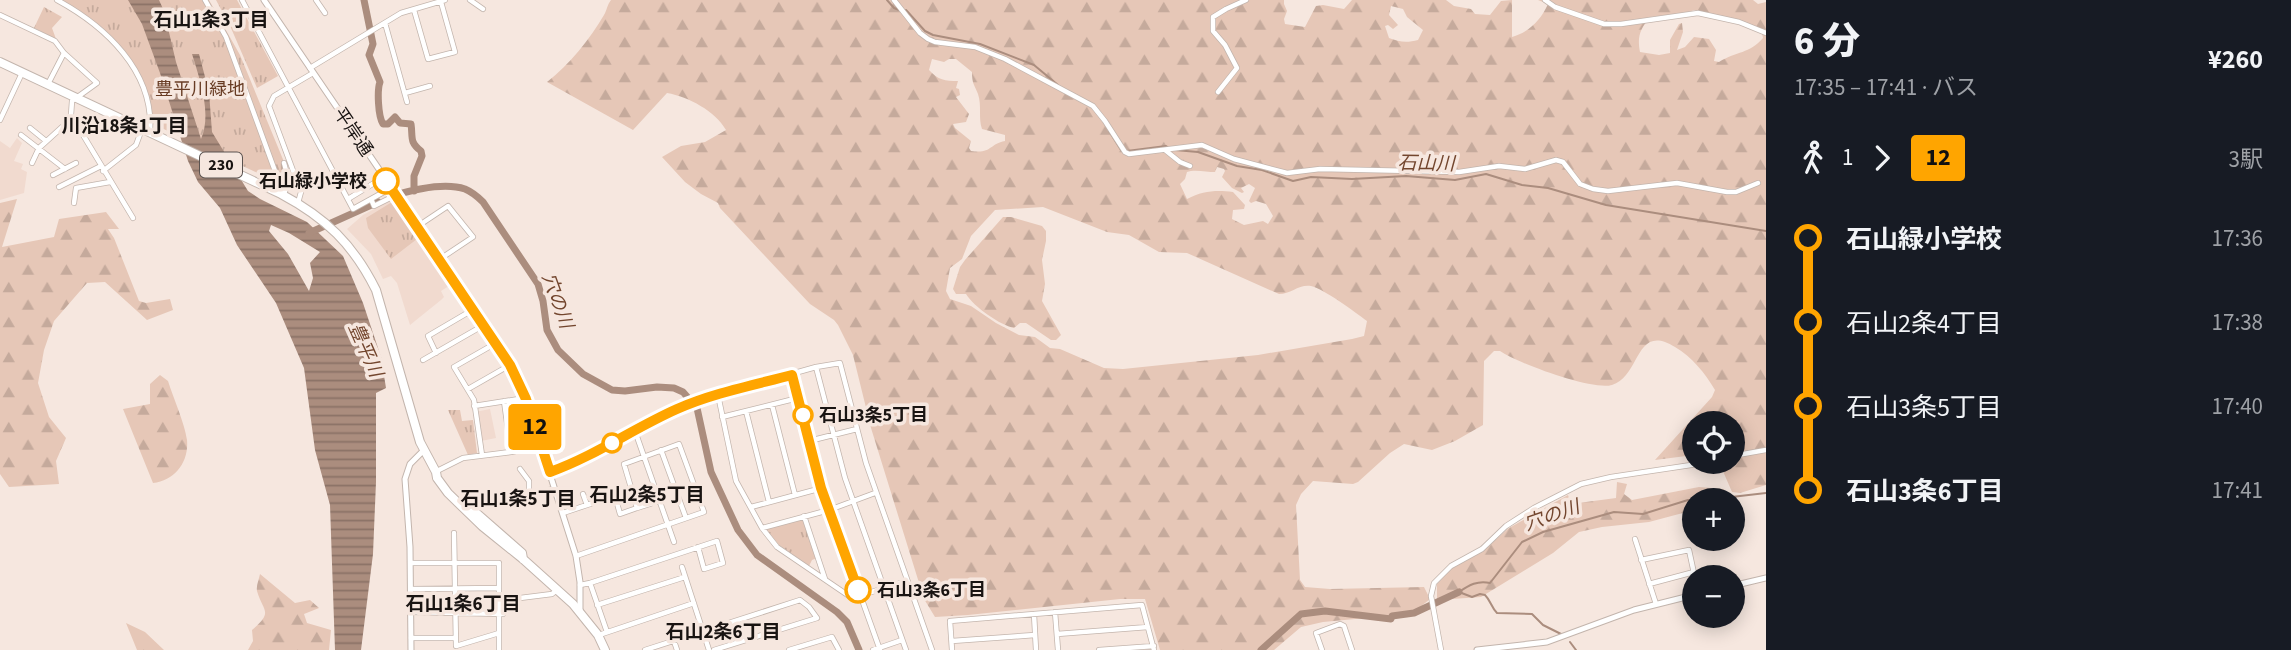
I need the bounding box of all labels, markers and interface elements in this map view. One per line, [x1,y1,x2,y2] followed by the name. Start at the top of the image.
[153,7,269,34] district label: 石山1条3丁目
[1794,15,1860,69] text: 6 分
[2208,41,2263,78] text: ¥260
[1794,71,1978,104] text: 17:35 – 17:41 · バス
[155,77,245,102] park label: 豊平川緑地
[328,103,378,161] street label: 平岸通
[61,113,187,140] district label: 川沿18条1丁目
[1794,139,1832,177] icon: walk
[1863,139,1901,177] icon: forward
[1925,140,1951,175] text: 12
[1842,141,1853,174] text: 1
[2229,143,2263,176] text: 3駅
[1397,150,1457,178] water label: 石山川
[200,153,242,178] road number: 230
[373,168,399,194] marker: 石山緑小学校
[259,169,367,194] place label: 石山緑小学校
[1846,221,2002,258] text: 石山緑小学校
[2212,222,2263,255] text: 17:36
[535,270,580,334] water label: 穴の川
[1846,305,2002,342] text: 石山2条4丁目
[2212,306,2263,339] text: 17:38
[341,318,390,383] water label: 豊平川
[1846,389,2002,426] text: 石山3条5丁目
[2212,390,2263,423] text: 17:40
[819,403,928,428] place label: 石山3条5丁目
[504,404,566,450] line badge: 12
[793,405,813,425] marker: 石山3条5丁目
[522,409,548,444] text: 12
[1682,411,1745,628] map controls
[1682,411,1745,474] button: locate
[602,433,622,453] unlabelled marker
[1846,473,2003,510] text: 石山3条6丁目
[2212,474,2263,507] text: 17:41
[589,482,705,509] district label: 石山2条5丁目
[460,486,576,513] district label: 石山1条5丁目
[1682,488,1745,551] button: +
[1521,493,1585,538] water label: 穴の川
[1682,565,1745,628] button: −
[845,577,871,603] marker: 石山3条6丁目
[877,578,986,603] place label: 石山3条6丁目
[405,591,521,618] district label: 石山1条6丁目
[665,619,781,646] district label: 石山2条6丁目

